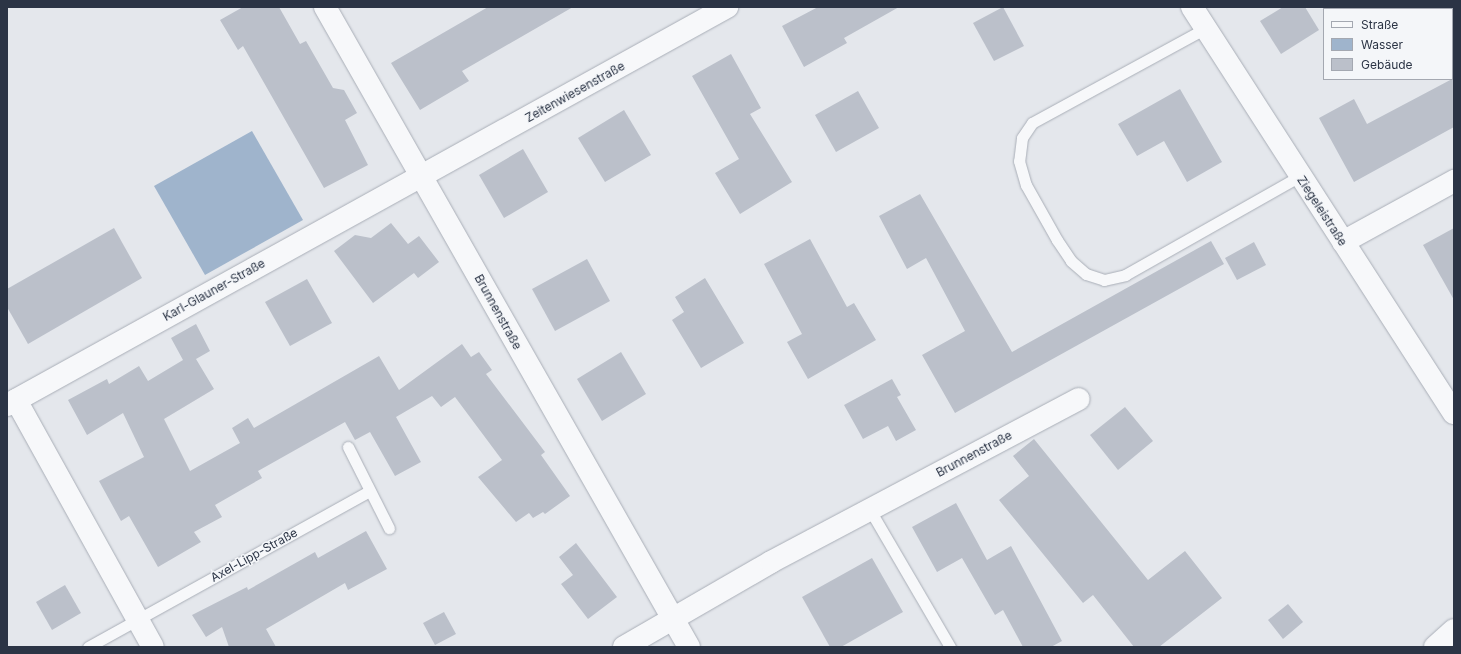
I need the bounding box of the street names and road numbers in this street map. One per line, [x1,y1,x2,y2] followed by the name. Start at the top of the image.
[523,59,627,125] street label: Zeitenwiesenstraße
[1294,173,1350,249] street label: Ziegeleistraße
[160,256,268,324] street label: Karl-Glauner-Straße
[471,272,525,352] street label: Brunnenstraße
[934,428,1014,480] street label: Brunnenstraße
[208,525,300,585] street label: Axel-Lipp-Straße

